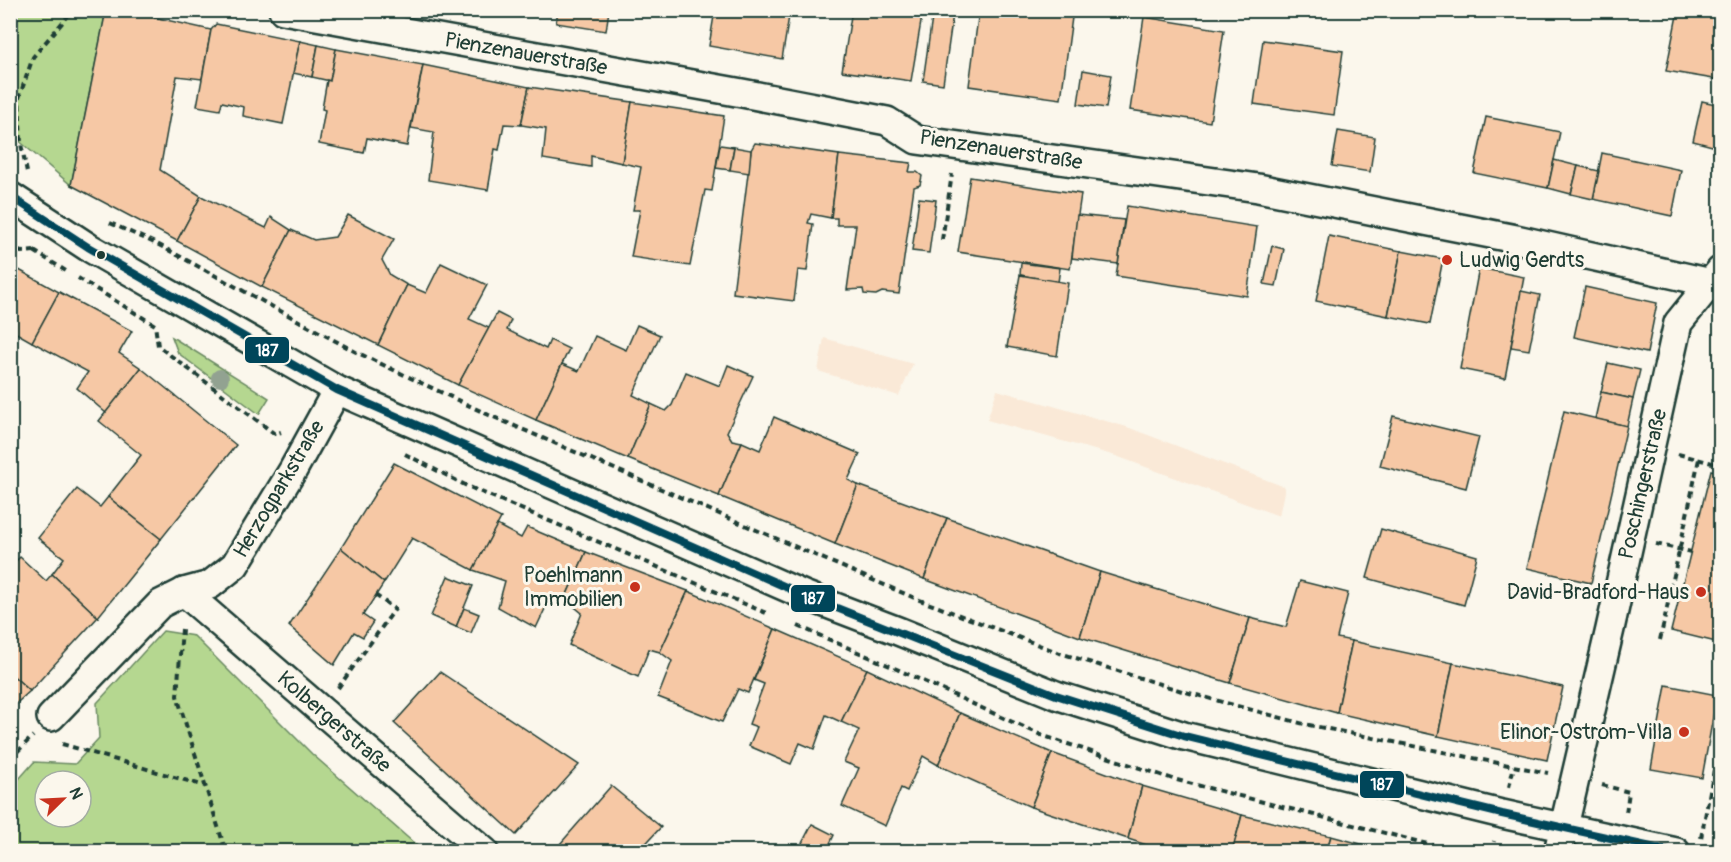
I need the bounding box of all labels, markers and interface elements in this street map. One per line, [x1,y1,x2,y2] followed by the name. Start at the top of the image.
[443,26,610,82] street label: Pienzenauerstraße
[918,124,1085,176] street label: Pienzenauerstraße
[1459,247,1585,274] place label: Ludwig Gerdts
[95,249,107,261] unlabelled marker
[1440,253,1454,267] marker: Ludwig Gerdts
[244,336,290,364] line badge: 187
[256,341,279,361] text: 187
[1613,405,1674,562] street label: Poschingerstraße
[227,415,331,563] street label: Herzogparkstraße
[523,562,623,613] place label: Poehlmann Immobilien
[1507,579,1690,606] place label: David-Bradford-Haus
[628,580,642,594] marker: Poehlmann Immobilien
[790,584,836,613] line badge: 187
[1694,585,1708,599] marker: David-Bradford-Haus
[802,589,825,609] text: 187
[271,665,397,779] street label: Kolbergerstraße
[1500,719,1672,746] place label: Elinor-Ostrom-Villa
[1677,725,1691,739] marker: Elinor-Ostrom-Villa
[33,769,93,829] north arrow
[1359,770,1405,799] line badge: 187
[1371,775,1394,795] text: 187
[64,784,87,802] text: N

